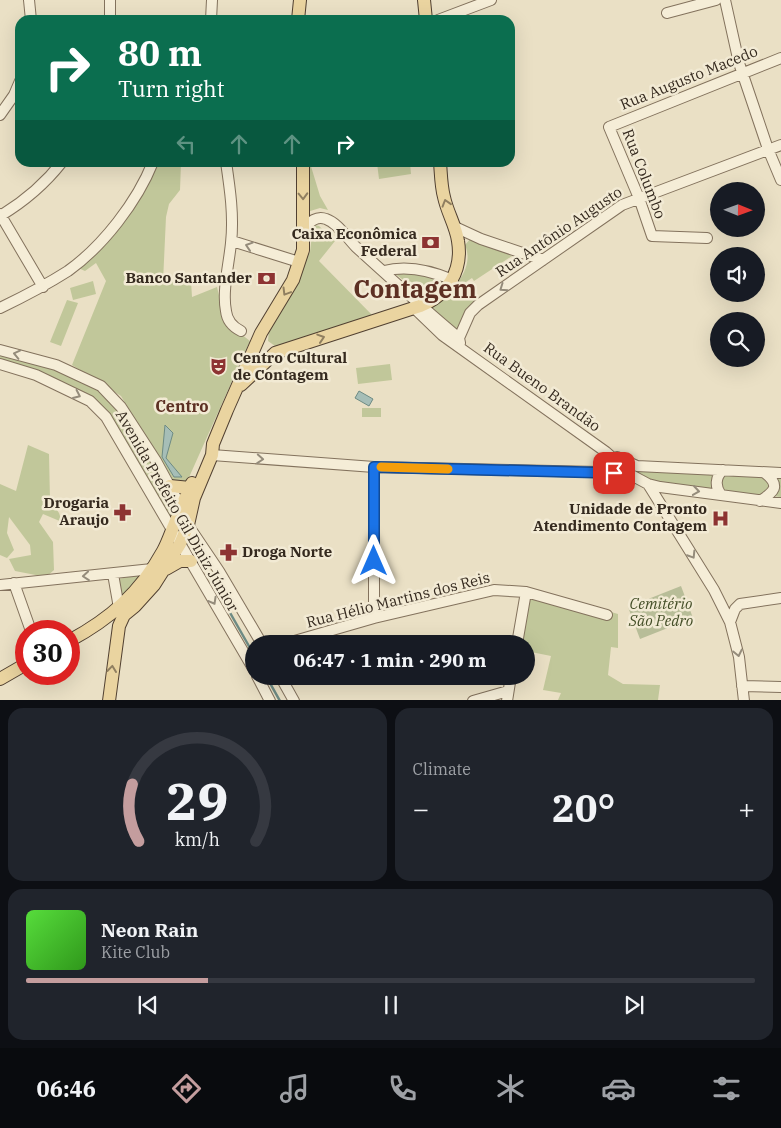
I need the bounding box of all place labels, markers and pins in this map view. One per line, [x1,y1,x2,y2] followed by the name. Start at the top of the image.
[292,224,417,260] place label: Caixa Econômica Federal
[421,233,441,253] bank icon: Caixa Econômica Federal
[125,268,253,287] place label: Banco Santander
[256,268,276,288] bank icon: Banco Santander
[233,348,347,384] place label: Centro Cultural de Contagem
[209,357,229,377] theatre icon: Centro Cultural de Contagem
[593,452,635,494] pin
[43,493,109,529] place label: Drogaria Araujo
[533,499,707,535] place label: Unidade de Pronto Atendimento Contagem
[113,502,133,522] pharmacy icon: Drogaria Araujo
[711,508,731,528] hospital icon: Unidade de Pronto Atendimento Contagem
[218,542,238,562] pharmacy icon: Droga Norte
[242,542,332,561] place label: Droga Norte

